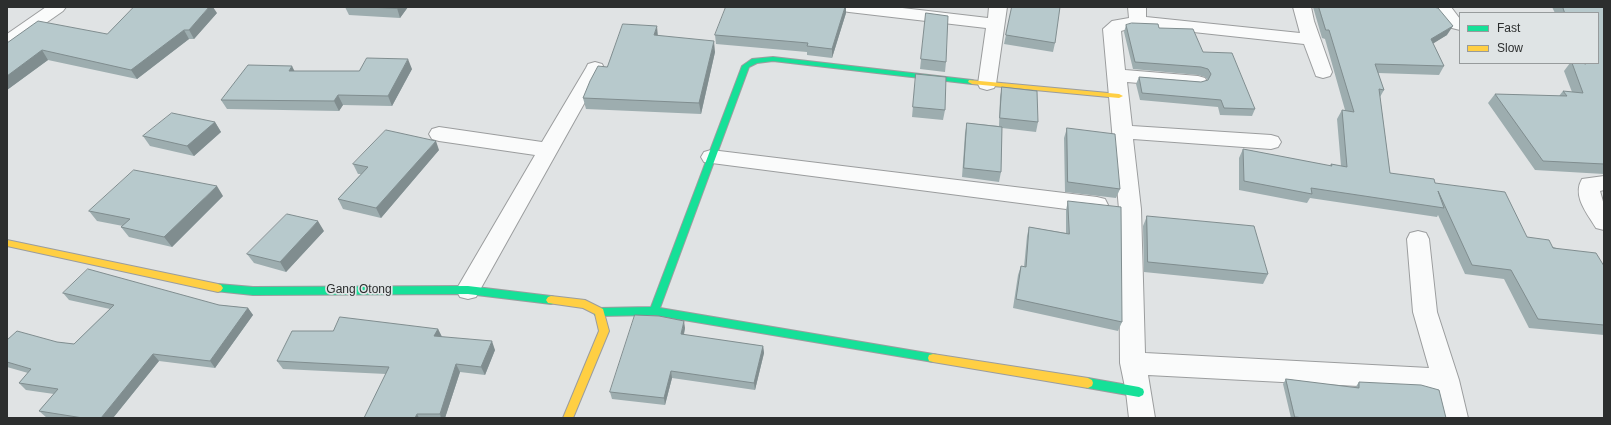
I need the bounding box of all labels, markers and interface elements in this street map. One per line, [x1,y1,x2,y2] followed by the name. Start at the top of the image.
[1459,12,1599,64] legend
[1497,21,1520,35] text: Fast
[1497,41,1523,55] text: Slow
[326,283,392,297] street label: Gang Otong

